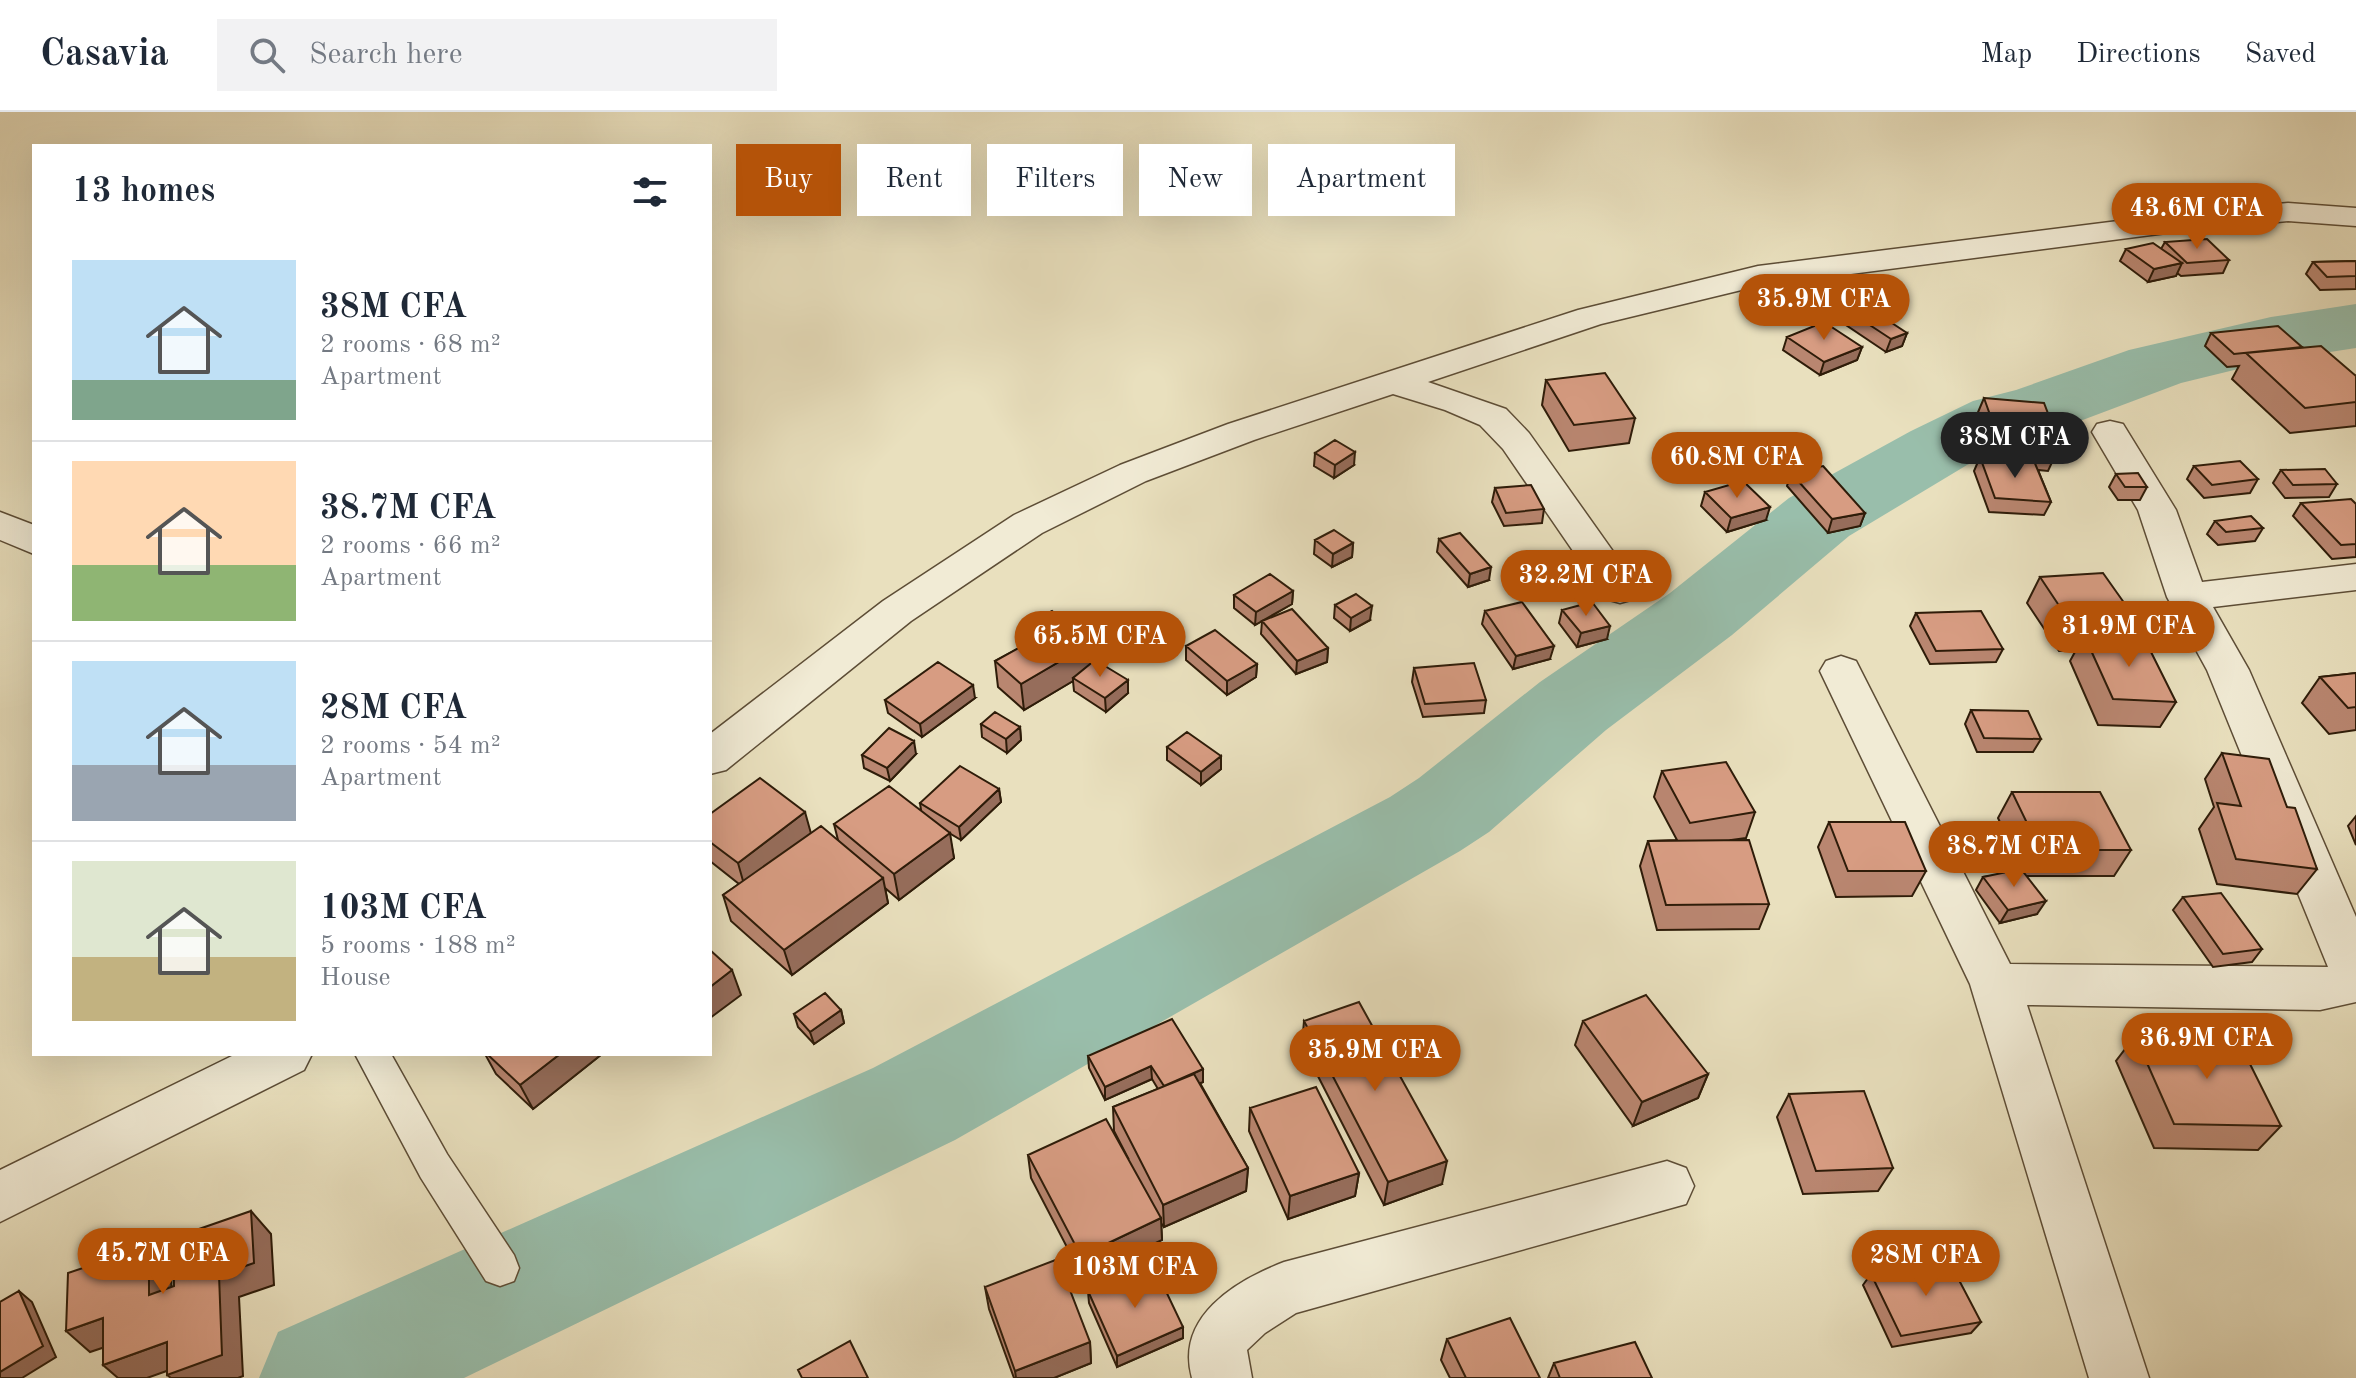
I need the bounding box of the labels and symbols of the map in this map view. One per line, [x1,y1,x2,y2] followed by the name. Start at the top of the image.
[2105,183,2289,251] pin: 43.6M CFA
[1732,274,1916,342] pin: 35.9M CFA
[1941,412,2089,480] pin: 38M CFA
[1645,432,1829,500] pin: 60.8M CFA
[1494,550,1678,618] pin: 32.2M CFA
[2037,601,2221,669] pin: 31.9M CFA
[1008,611,1192,679] pin: 65.5M CFA
[1922,821,2106,889] pin: 38.7M CFA
[2115,1013,2299,1081] pin: 36.9M CFA
[1283,1025,1467,1093] pin: 35.9M CFA
[71,1228,255,1296] pin: 45.7M CFA
[1852,1230,2000,1298] pin: 28M CFA
[1052,1242,1218,1310] pin: 103M CFA

